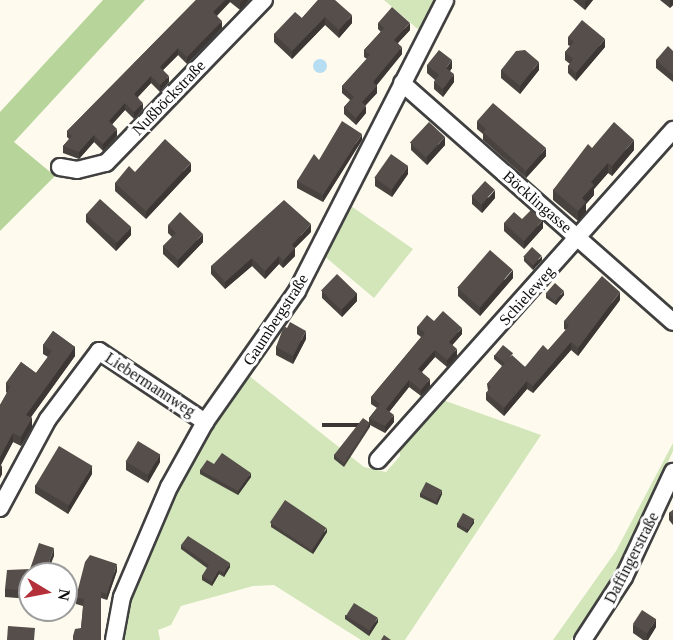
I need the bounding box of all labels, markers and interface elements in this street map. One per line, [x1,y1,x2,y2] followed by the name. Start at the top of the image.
[128,56,210,140] street label: Nußböckstraße
[499,167,575,237] street label: Böcklingasse
[495,262,559,330] street label: Schieleweg
[239,271,313,369] street label: Gaumbergstraße
[101,349,199,421] street label: Liebermannweg
[601,509,663,607] street label: Daffingerstraße
[18,562,78,622] north arrow
[55,588,74,602] text: N

